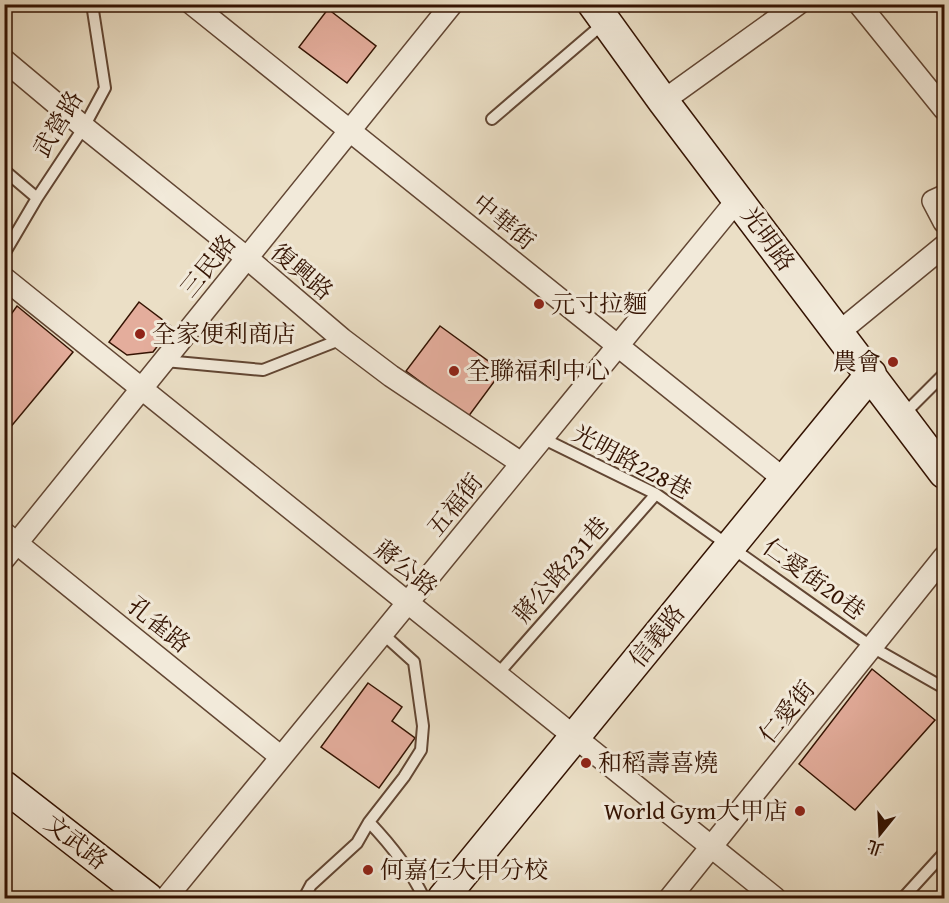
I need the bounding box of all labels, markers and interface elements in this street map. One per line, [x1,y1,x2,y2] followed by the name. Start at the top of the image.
[24,84,91,164] street label: 武營路
[465,185,543,258] street label: 中華街
[733,199,804,278] street label: 光明路
[171,227,244,305] street label: 三民路
[263,235,341,308] street label: 復興路
[551,286,647,321] place label: 元寸拉麵
[532,297,546,311] marker: 元寸拉麵
[152,316,296,351] place label: 全家便利商店
[133,327,147,341] marker: 全家便利商店
[833,344,881,379] place label: 農會
[466,353,610,388] place label: 全聯福利中心
[886,355,900,369] marker: 農會
[447,364,461,378] marker: 全聯福利中心
[566,415,698,508] street label: 光明路228巷
[418,466,491,544] street label: 五福街
[505,509,617,630] street label: 蔣公路231巷
[756,529,873,628] street label: 仁愛街20巷
[367,531,445,604] street label: 蔣公路
[120,588,198,661] street label: 孔雀路
[620,597,693,675] street label: 信義路
[750,673,823,751] street label: 仁愛街
[598,745,718,780] place label: 和稻壽喜燒
[579,756,593,770] marker: 和稻壽喜燒
[604,793,788,828] place label: World Gym大甲店
[793,804,807,818] marker: World Gym大甲店
[850,804,910,864] north arrow
[37,806,115,878] street label: 文武路
[864,834,887,862] text: 北
[380,852,548,887] place label: 何嘉仁大甲分校
[361,863,375,877] marker: 何嘉仁大甲分校

